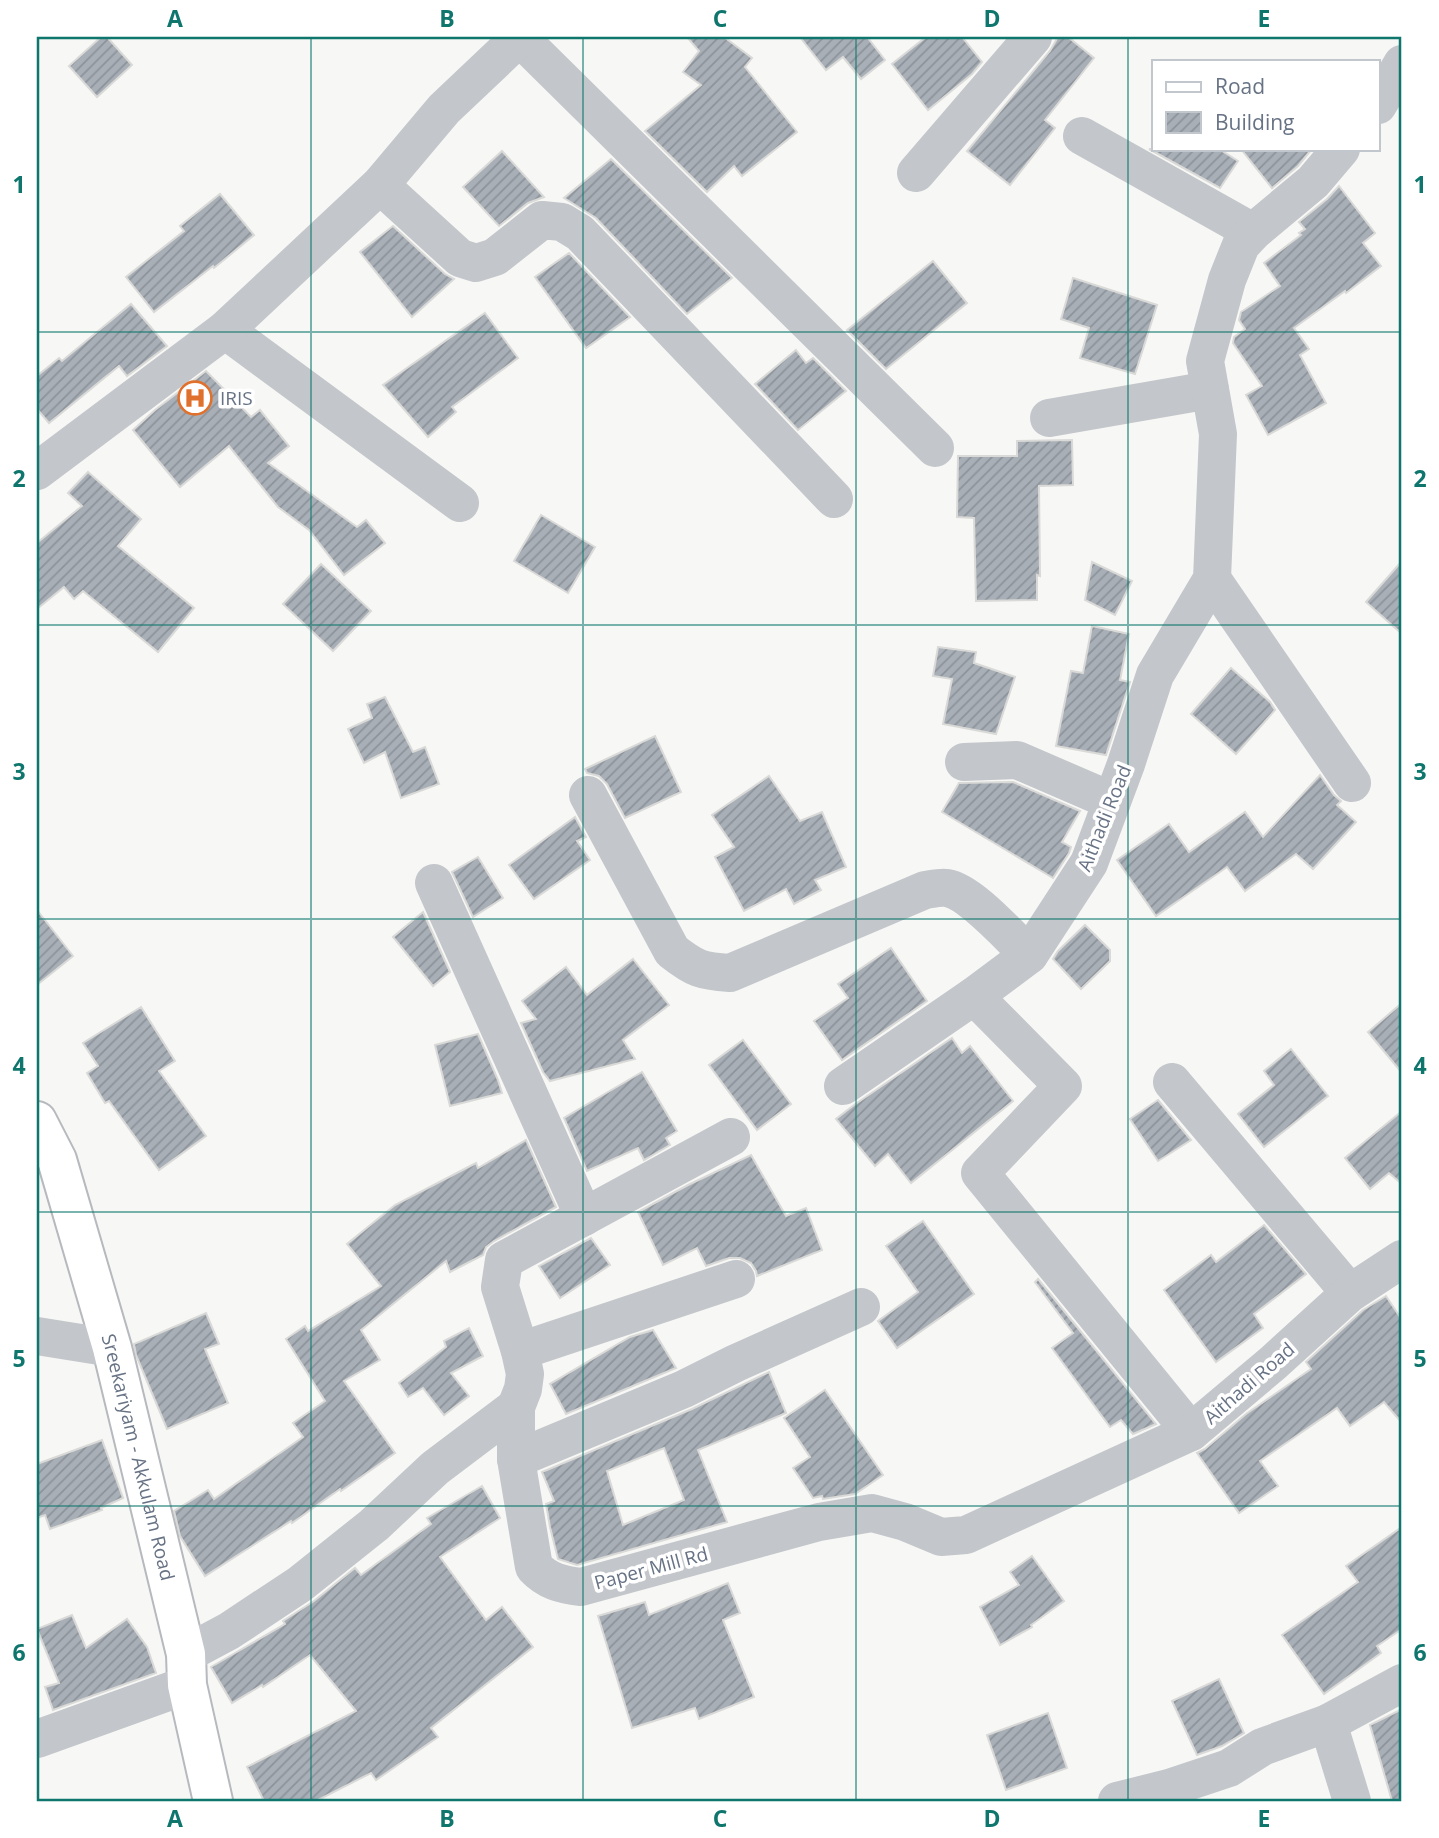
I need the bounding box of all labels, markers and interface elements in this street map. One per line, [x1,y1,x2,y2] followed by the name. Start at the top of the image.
[167,2,183,34] text: A
[439,2,455,34] text: B
[713,2,727,34] text: C
[983,2,1001,34] text: D
[1258,2,1270,34] text: E
[1152,60,1380,150] legend
[1215,72,1265,100] text: Road
[1215,108,1294,136] text: Building
[12,168,26,200] text: 1
[1413,168,1427,200] text: 1
[176,379,214,417] hospital icon: IRIS
[220,385,253,411] place label: IRIS
[12,462,26,494] text: 2
[1413,462,1427,494] text: 2
[12,755,26,787] text: 3
[1413,755,1427,787] text: 3
[1071,761,1137,875] street label: Aithadi Road
[12,1049,26,1081] text: 4
[1413,1049,1427,1081] text: 4
[96,1331,181,1583] street label: Sreekariyam - Akkulam Road
[1198,1336,1300,1430] street label: Aithadi Road
[12,1342,26,1374] text: 5
[1413,1342,1427,1374] text: 5
[591,1540,711,1596] street label: Paper Mill Rd
[12,1636,26,1668] text: 6
[1413,1636,1427,1668] text: 6
[167,1802,183,1834] text: A
[439,1802,455,1834] text: B
[713,1802,727,1834] text: C
[983,1802,1001,1834] text: D
[1258,1802,1270,1834] text: E

